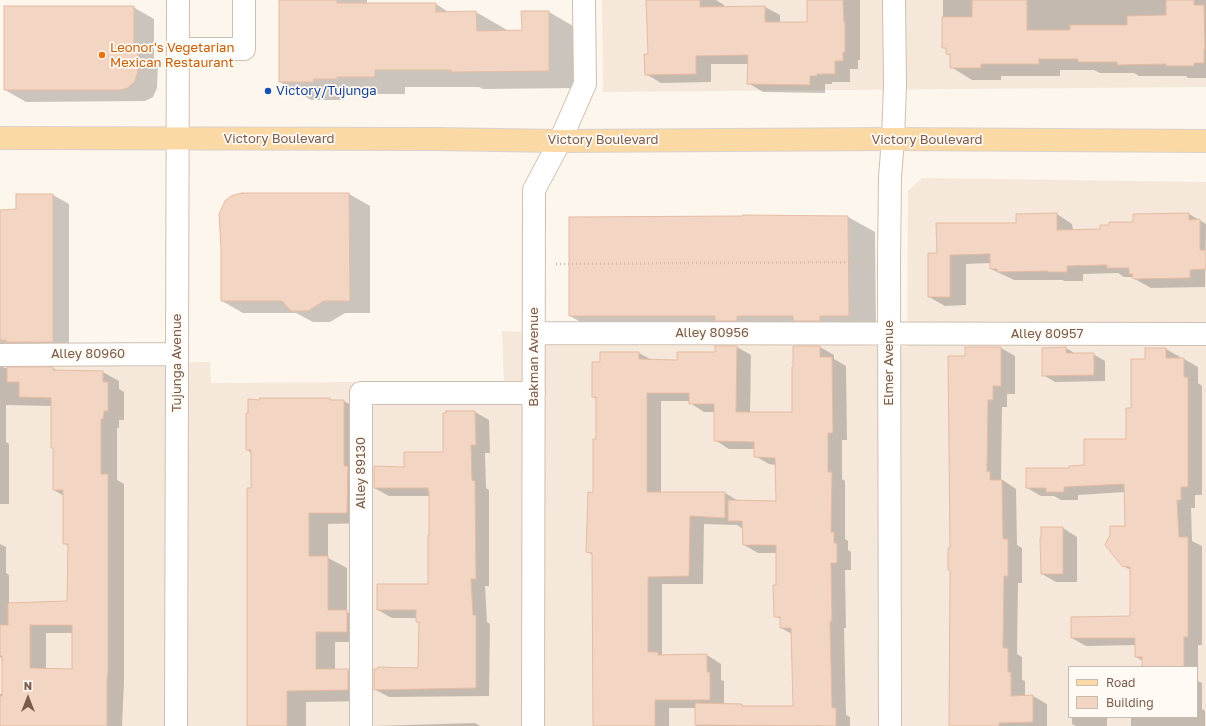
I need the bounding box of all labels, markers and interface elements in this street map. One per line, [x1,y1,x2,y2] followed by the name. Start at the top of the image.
[110,40,234,71] place label: Leonor's Vegetarian Mexican Restaurant
[97,50,107,60] marker: Leonor's Vegetarian Mexican Restaurant
[276,83,377,99] place label: Victory/Tujunga
[263,86,273,96] marker: Victory/Tujunga
[223,131,335,147] street label: Victory Boulevard
[547,132,659,148] street label: Victory Boulevard
[871,132,983,148] street label: Victory Boulevard
[526,307,542,407] street label: Bakman Avenue
[169,314,185,412] street label: Tujunga Avenue
[881,320,897,406] street label: Elmer Avenue
[675,325,749,341] street label: Alley 80956
[1011,326,1083,342] street label: Alley 80957
[51,346,125,362] street label: Alley 80960
[353,437,369,509] street label: Alley 89130
[1068,666,1198,718] legend
[1106,675,1135,690] text: Road
[8,678,48,718] north arrow
[24,679,32,692] text: N
[1106,695,1154,710] text: Building

